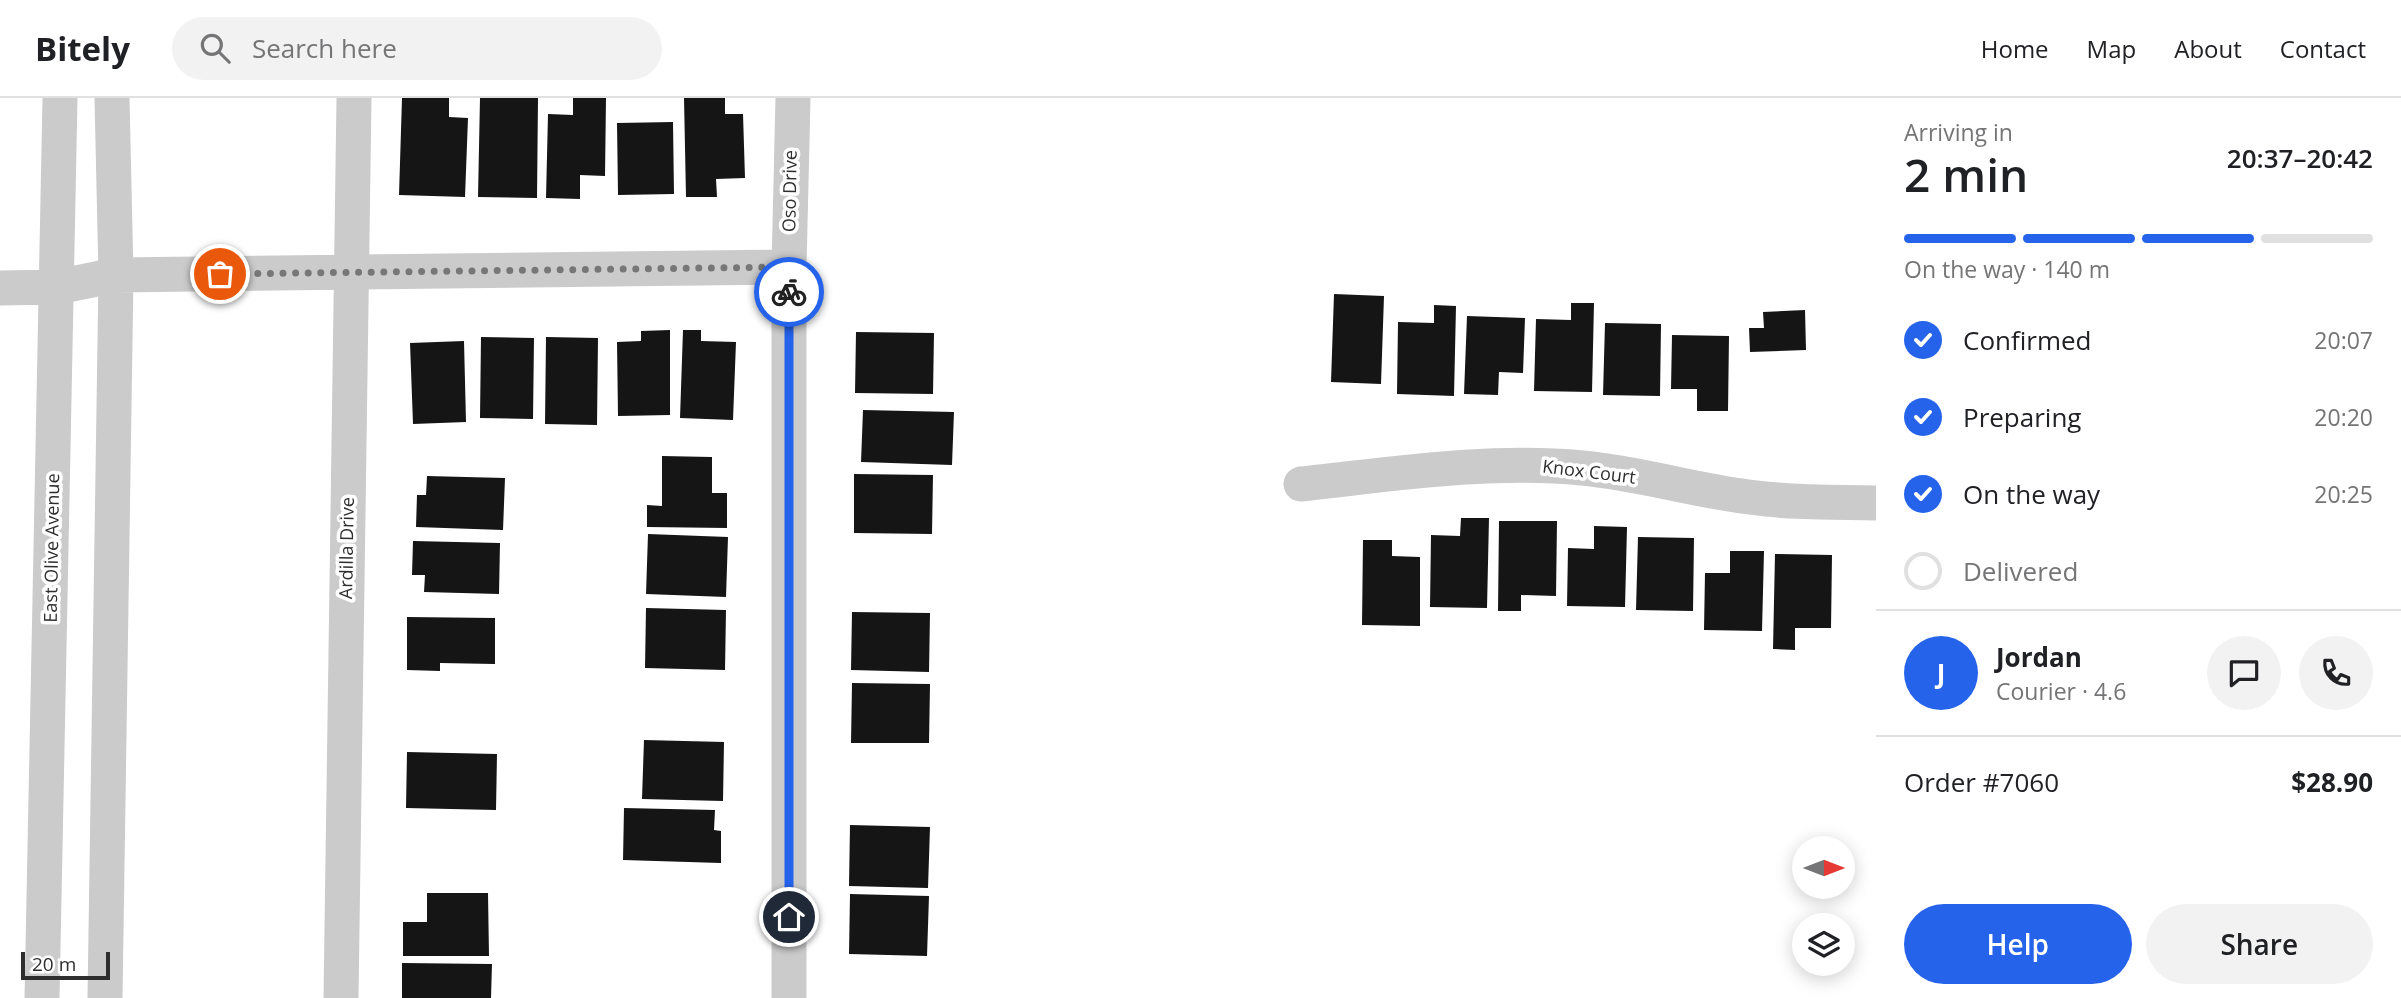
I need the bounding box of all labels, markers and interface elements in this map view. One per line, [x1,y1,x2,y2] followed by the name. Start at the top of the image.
[172,17,662,80] search box
[35,26,130,71] text: Bitely
[196,29,234,67] icon: search
[252,30,397,66] text: Search here
[1981,32,2049,65] text: Home
[2087,32,2136,65] text: Map
[2174,32,2242,65] text: About
[2280,32,2366,65] text: Contact
[1904,116,2013,148] text: Arriving in
[2227,140,2373,176] text: 20:37–20:42
[1904,143,2028,205] text: 2 min
[776,150,802,232] street label: Oso Drive
[190,244,250,304] pin
[1904,253,2110,285] text: On the way · 140 m
[201,255,239,293] icon: bag
[754,257,824,327] courier
[770,273,808,311] icon: bike
[1904,321,1942,359] icon: check
[1963,322,2091,358] text: Confirmed
[2314,324,2373,356] text: 20:07
[1904,398,1942,436] icon: check
[1963,399,2081,435] text: Preparing
[2314,401,2373,433] text: 20:20
[1541,453,1637,489] street label: Knox Court
[38,473,64,623] street label: East Olive Avenue
[1904,475,1942,513] icon: check
[1963,476,2100,512] text: On the way
[2314,478,2373,510] text: 20:25
[333,497,359,599] street label: Ardilla Drive
[1963,553,2078,589] text: Delivered
[2207,636,2281,710] button: chat
[2299,636,2373,710] button: phone
[1996,639,2082,675] text: Jordan
[1937,655,1945,691] text: J
[1996,675,2126,707] text: Courier · 4.6
[1904,764,2059,800] text: Order #7060
[2291,764,2373,800] text: $28.90
[1792,836,1855,900] north arrow
[1792,836,1855,976] map controls
[759,887,819,947] pin
[770,898,808,936] icon: home
[1904,904,2132,984] button: Help
[2146,904,2373,984] button: Share
[1792,913,1855,976] button: layers
[21,949,110,981] scale bar
[32,951,76,977] text: 20 m

